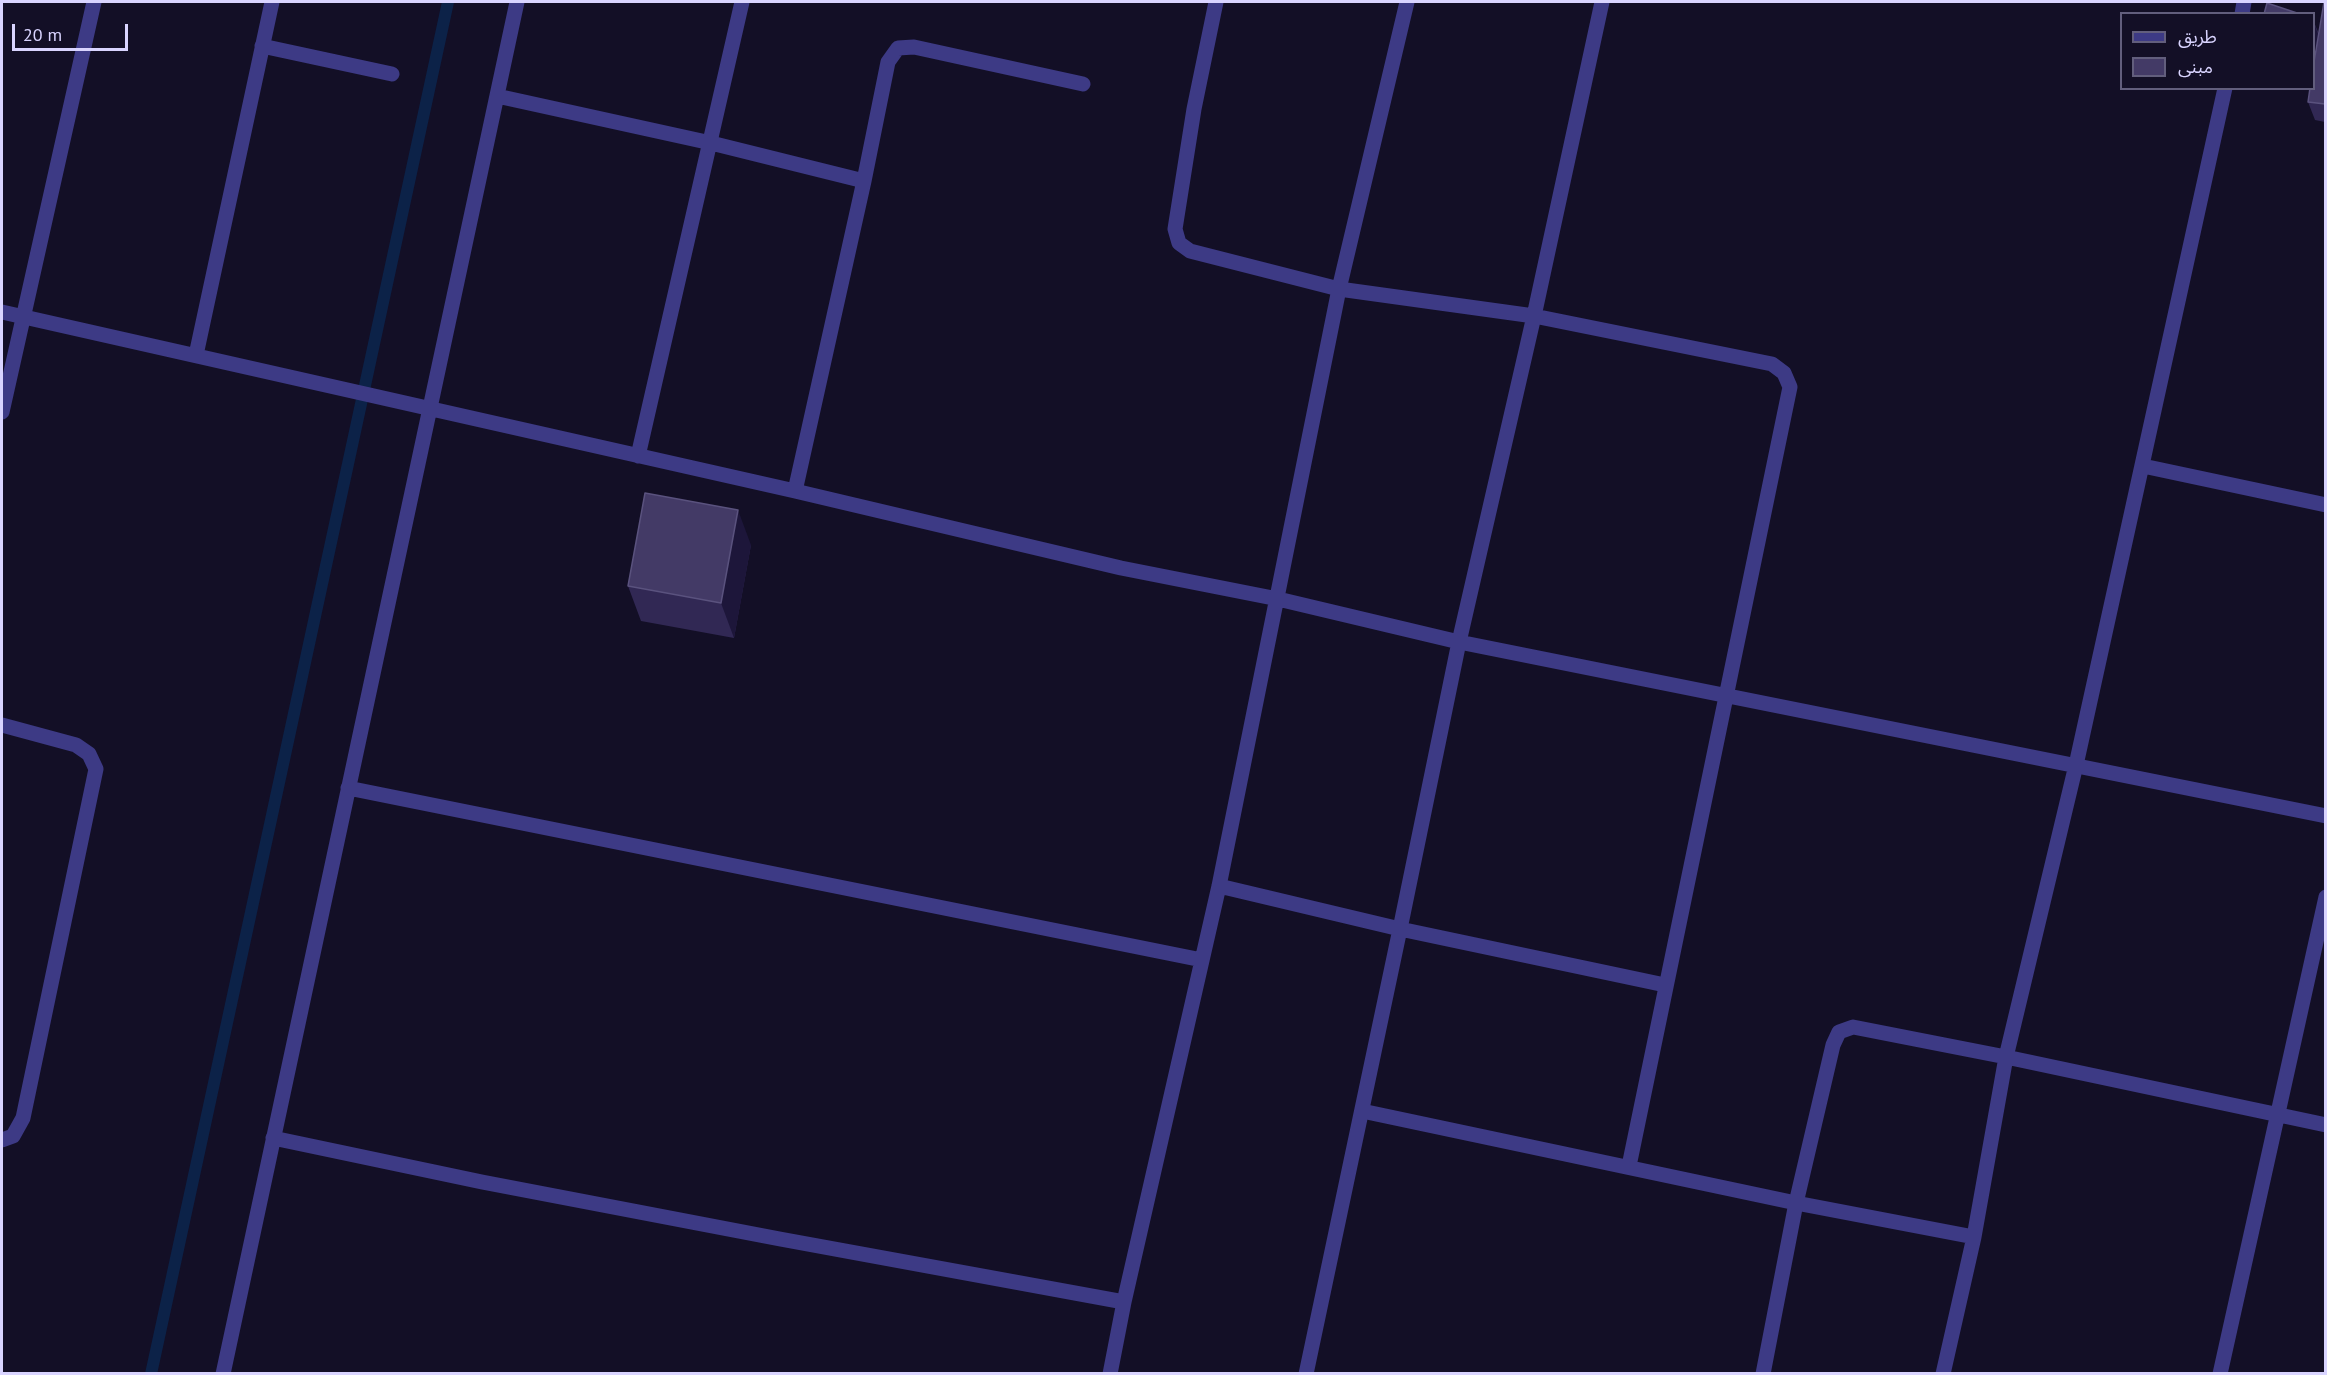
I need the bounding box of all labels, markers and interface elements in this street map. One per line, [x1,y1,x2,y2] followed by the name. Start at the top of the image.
[15,12,130,50] scale bar
[2120,12,2315,90] legend
[23,23,62,46] text: 20 m
[2178,25,2217,48] text: طريق
[2178,55,2213,78] text: مبنى

